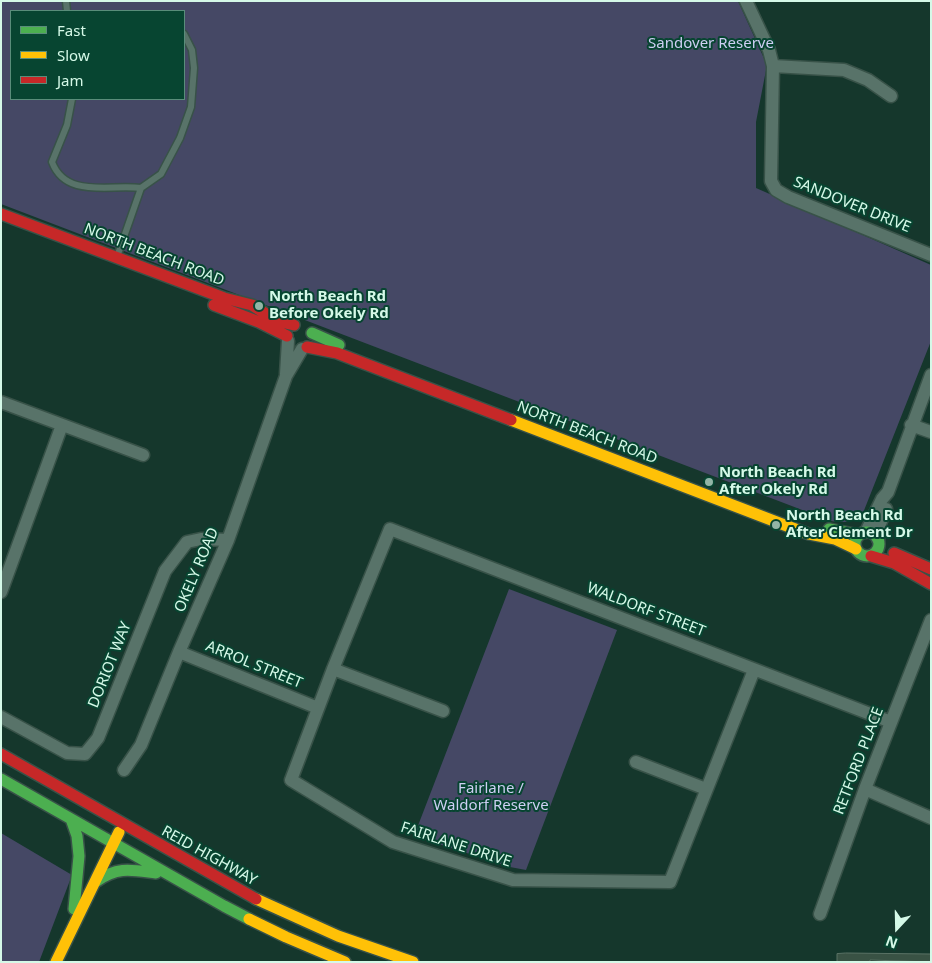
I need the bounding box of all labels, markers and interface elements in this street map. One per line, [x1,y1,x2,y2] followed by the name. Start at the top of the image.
[10,10,185,100] legend
[57,20,86,40] text: Fast
[648,35,774,53] park label: Sandover Reserve
[57,45,90,65] text: Slow
[57,70,84,90] text: Jam
[791,173,913,237] street label: SANDOVER DRIVE
[81,220,227,290] street label: NORTH BEACH ROAD
[269,288,389,323] place label: North Beach Rd Before Okely Rd
[253,300,265,312] marker: North Beach Rd Before Okely Rd
[514,398,660,468] street label: NORTH BEACH ROAD
[719,464,836,499] place label: North Beach Rd After Okely Rd
[703,476,715,488] marker: North Beach Rd After Okely Rd
[786,507,913,542] place label: North Beach Rd After Clement Dr
[770,519,782,531] marker: North Beach Rd After Clement Dr
[171,525,223,615] street label: OKELY ROAD
[584,579,708,641] street label: WALDORF STREET
[85,619,135,711] street label: DORIOT WAY
[203,637,305,693] street label: ARROL STREET
[830,705,888,817] street label: RETFORD PLACE
[433,780,549,815] park label: Fairlane / Waldorf Reserve
[398,819,514,871] street label: FAIRLANE DRIVE
[158,822,260,890] street label: REID HIGHWAY
[872,903,922,953] north arrow
[883,932,900,953] text: N

